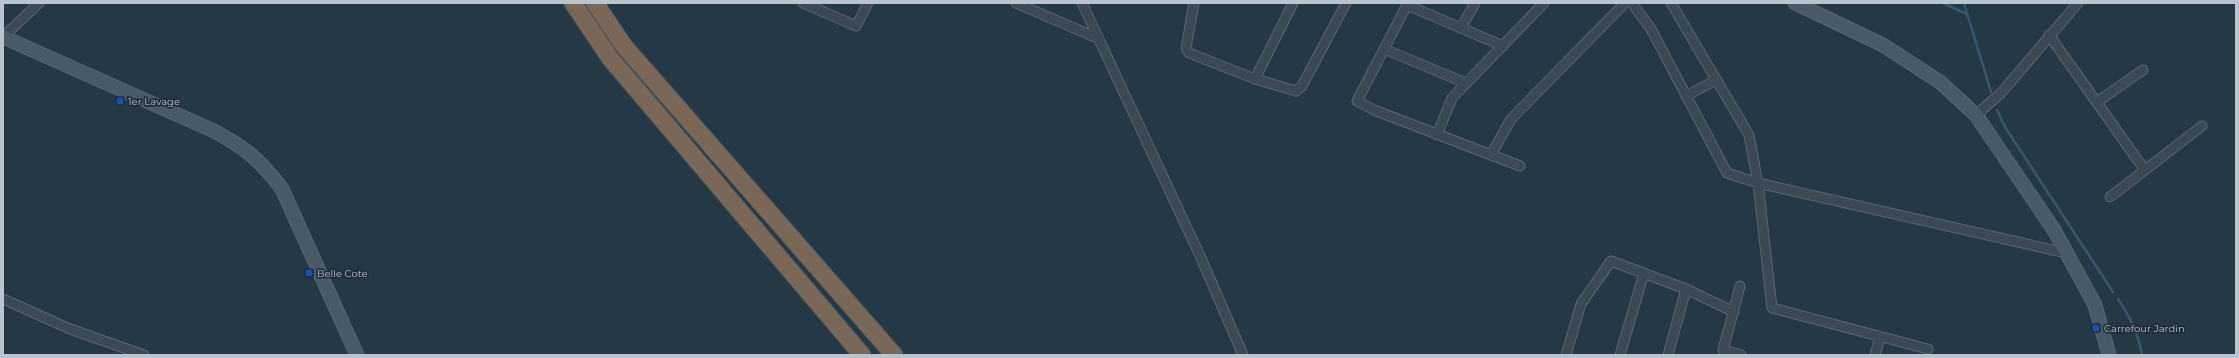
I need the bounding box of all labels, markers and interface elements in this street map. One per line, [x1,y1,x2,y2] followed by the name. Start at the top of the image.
[128,95,180,108] place label: 1er Lavage
[115,96,125,106] marker: 1er Lavage
[317,267,368,280] place label: Belle Cote
[304,268,314,278] marker: Belle Cote
[2104,322,2185,335] place label: Carrefour Jardin
[2091,323,2101,333] marker: Carrefour Jardin

